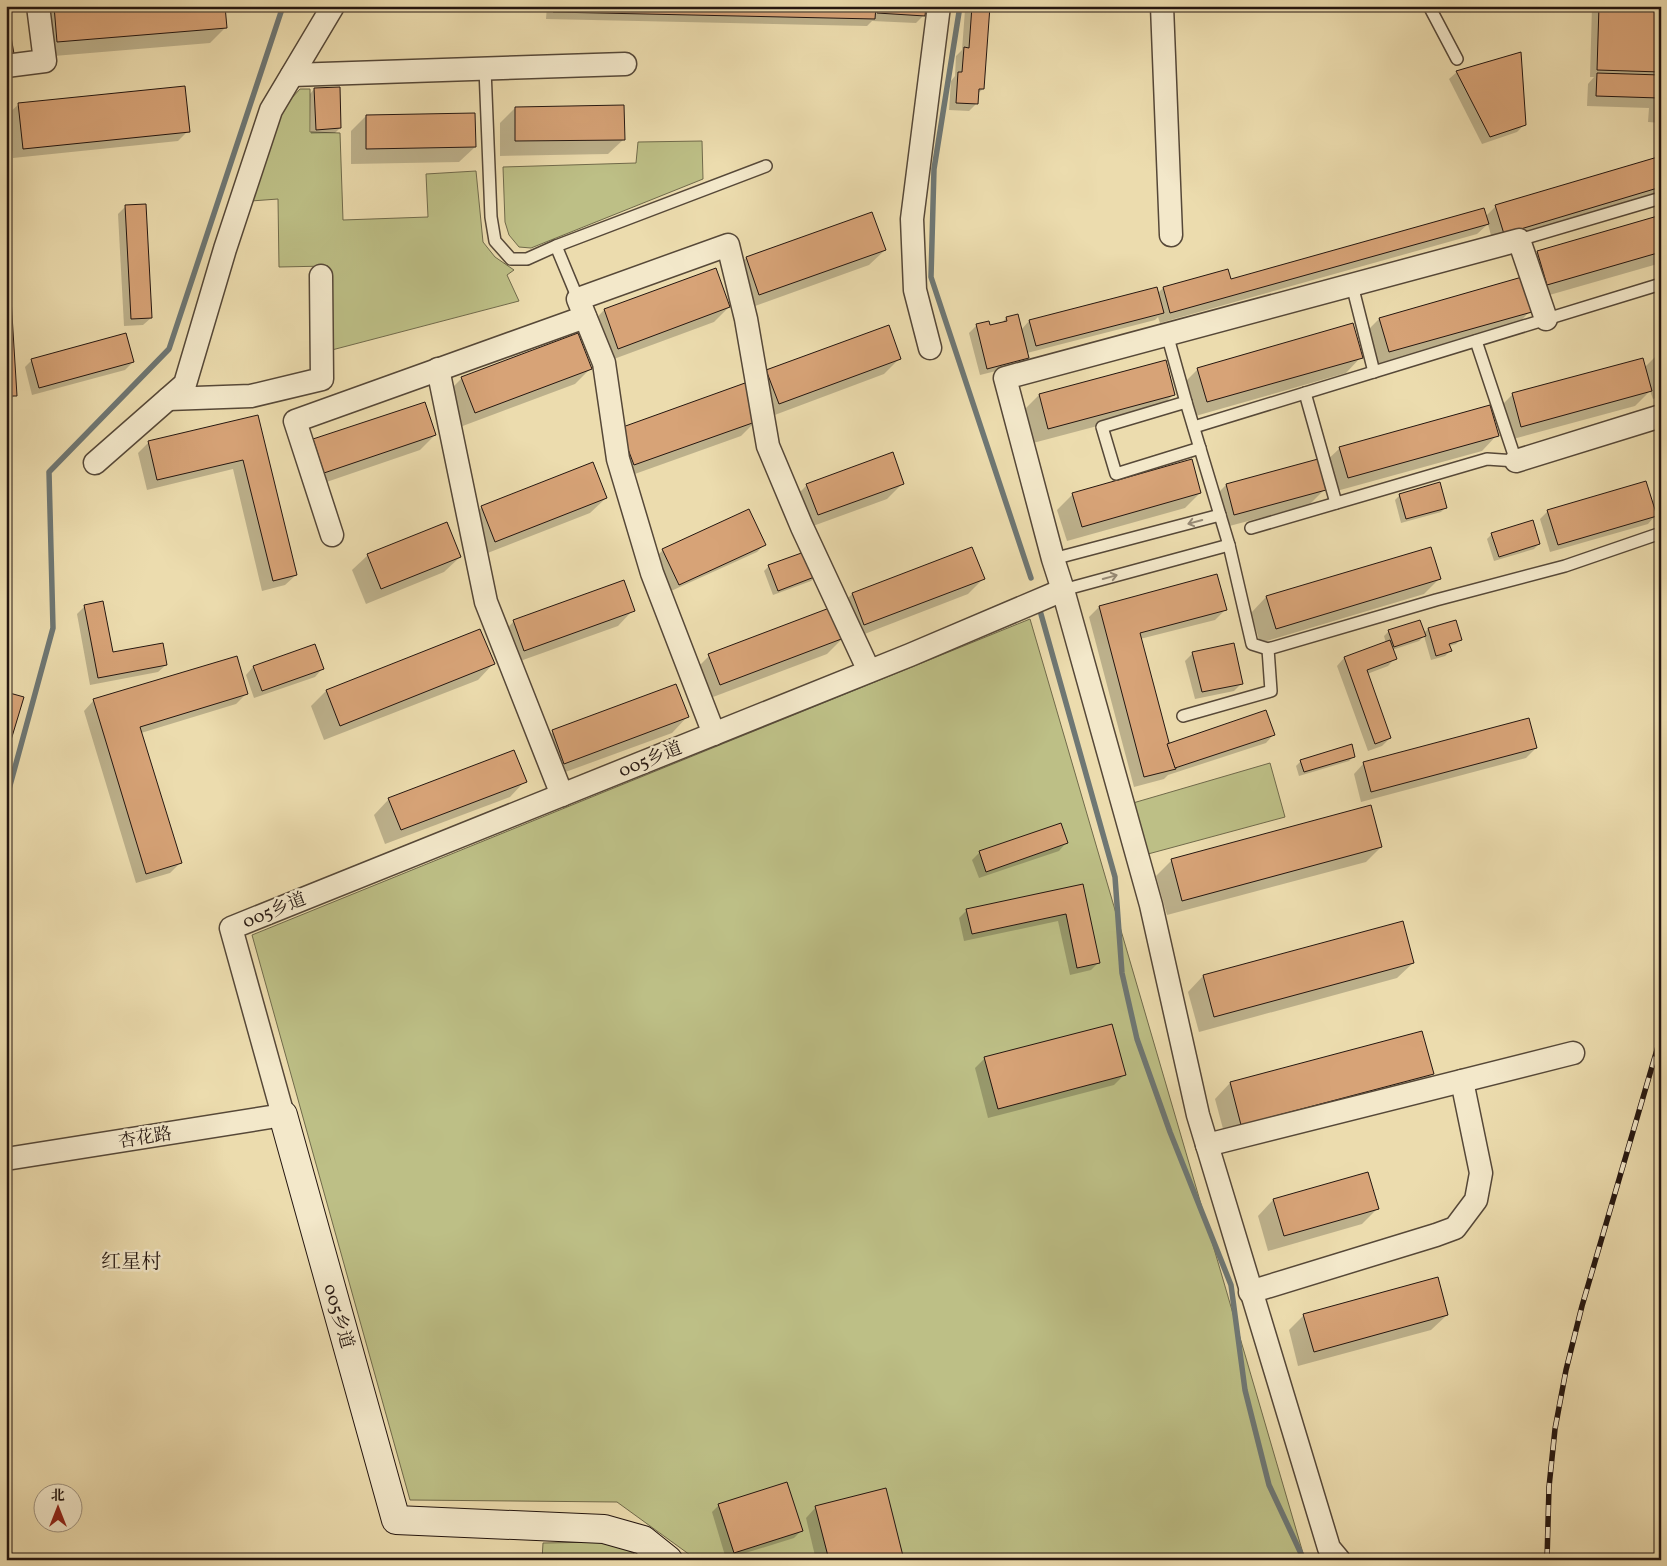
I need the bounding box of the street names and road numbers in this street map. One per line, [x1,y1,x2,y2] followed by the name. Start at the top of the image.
[615,736,686,784] street label: 005乡道
[239,887,310,935] street label: 005乡道
[117,1122,174,1155] street label: 杏花路
[316,1281,359,1352] street label: 005乡道

